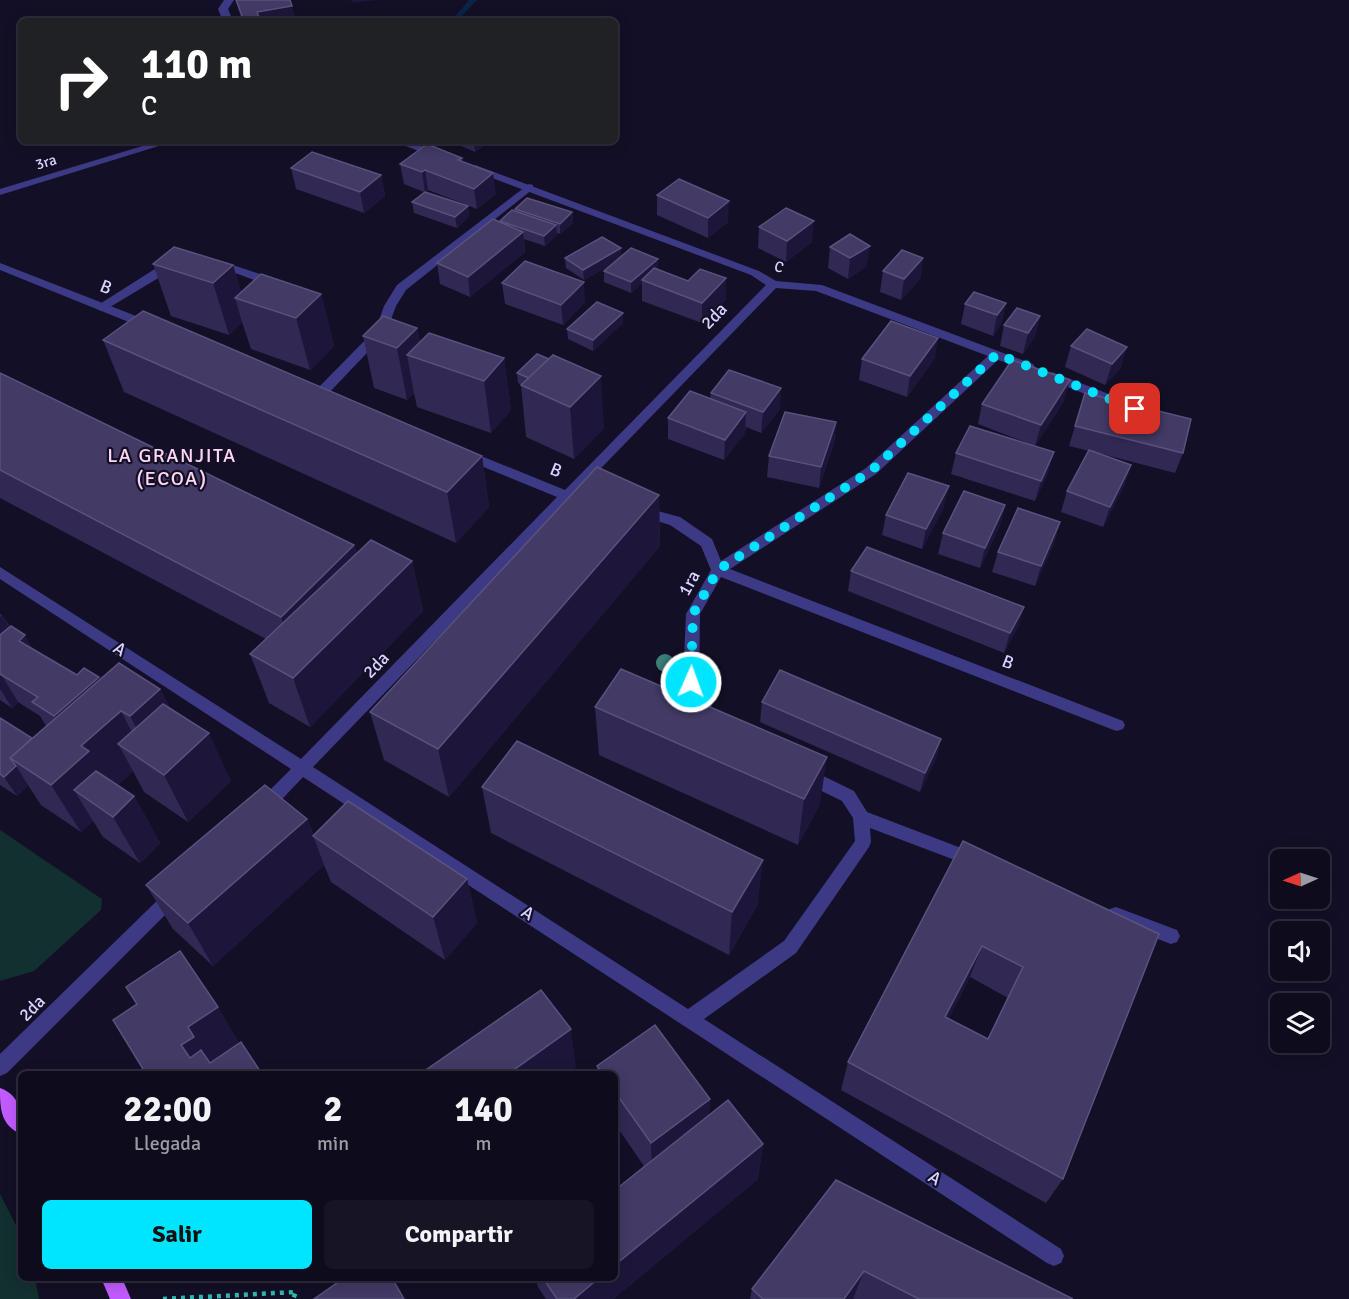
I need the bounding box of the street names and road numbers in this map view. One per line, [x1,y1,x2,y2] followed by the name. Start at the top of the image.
[33,150,59,174] street label: 3ra
[773,257,785,277] street label: C
[97,275,115,299] street label: B
[696,298,732,334] street label: 2da
[547,458,565,482] street label: B
[673,567,705,599] street label: 1ra
[109,637,131,661] street label: A
[358,647,394,683] street label: 2da
[999,650,1017,674] street label: B
[517,901,539,925] street label: A
[14,990,50,1026] street label: 2da
[924,1166,946,1190] street label: A

